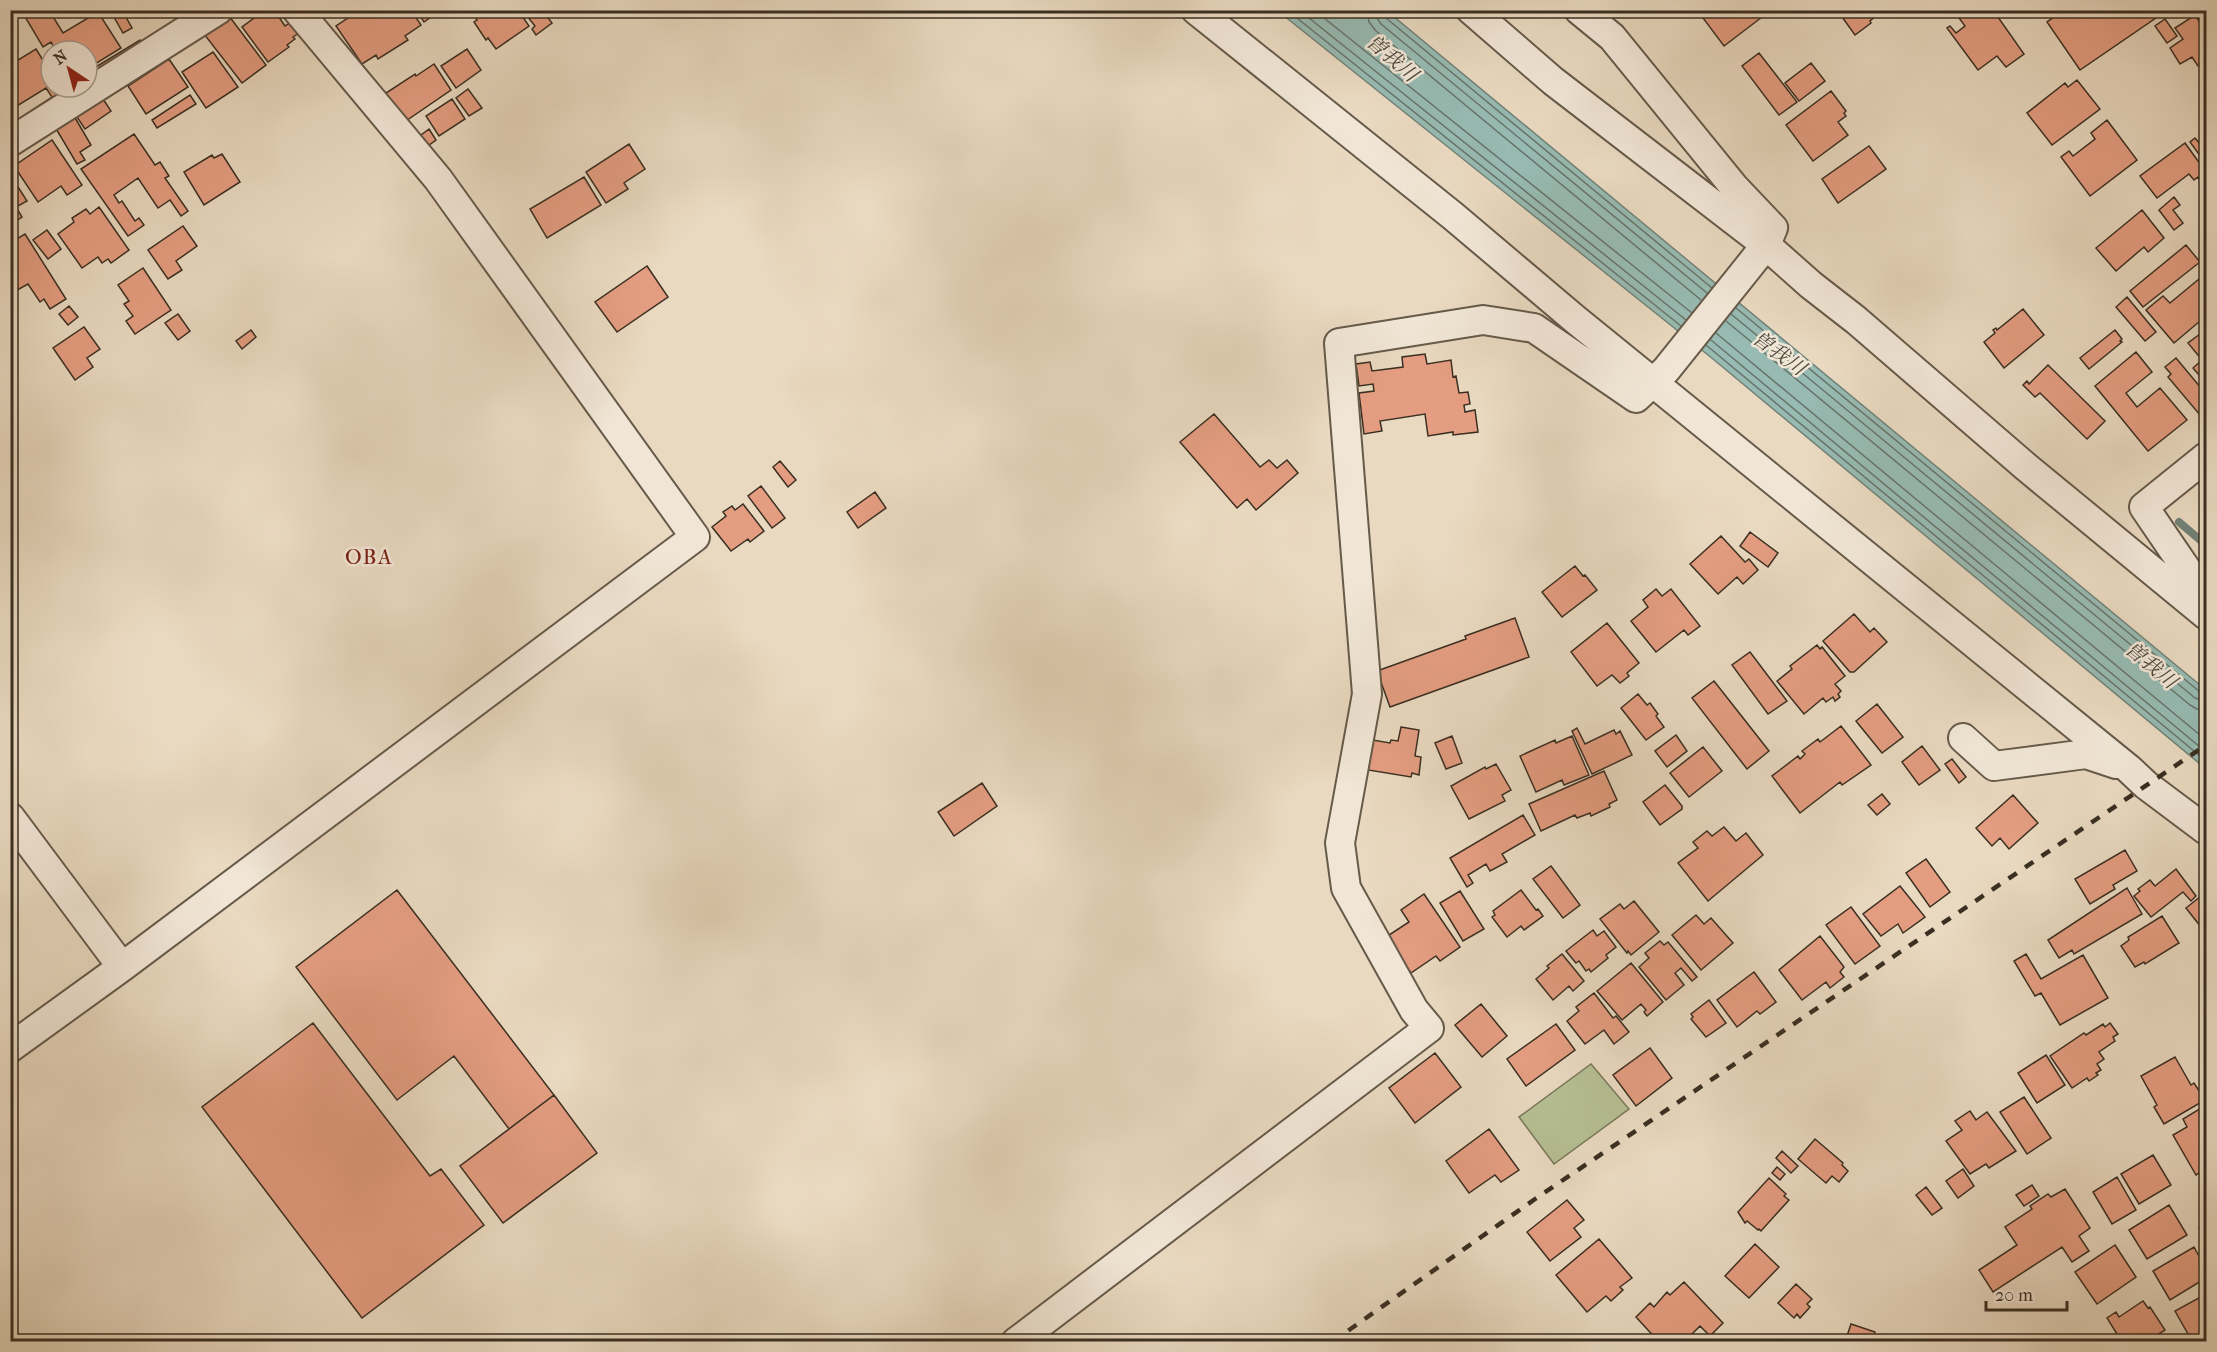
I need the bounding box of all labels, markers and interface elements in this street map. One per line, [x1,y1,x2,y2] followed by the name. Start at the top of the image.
[1362,30,1424,88] water label: 曽我川
[39,39,99,99] north arrow
[50,46,72,69] text: N
[1748,326,1812,381] water label: 曽我川
[345,545,393,569] district label: OBA
[2121,637,2183,694] water label: 曽我川
[1986,1274,2067,1312] scale bar
[1995,1285,2033,1306] text: 20 m

